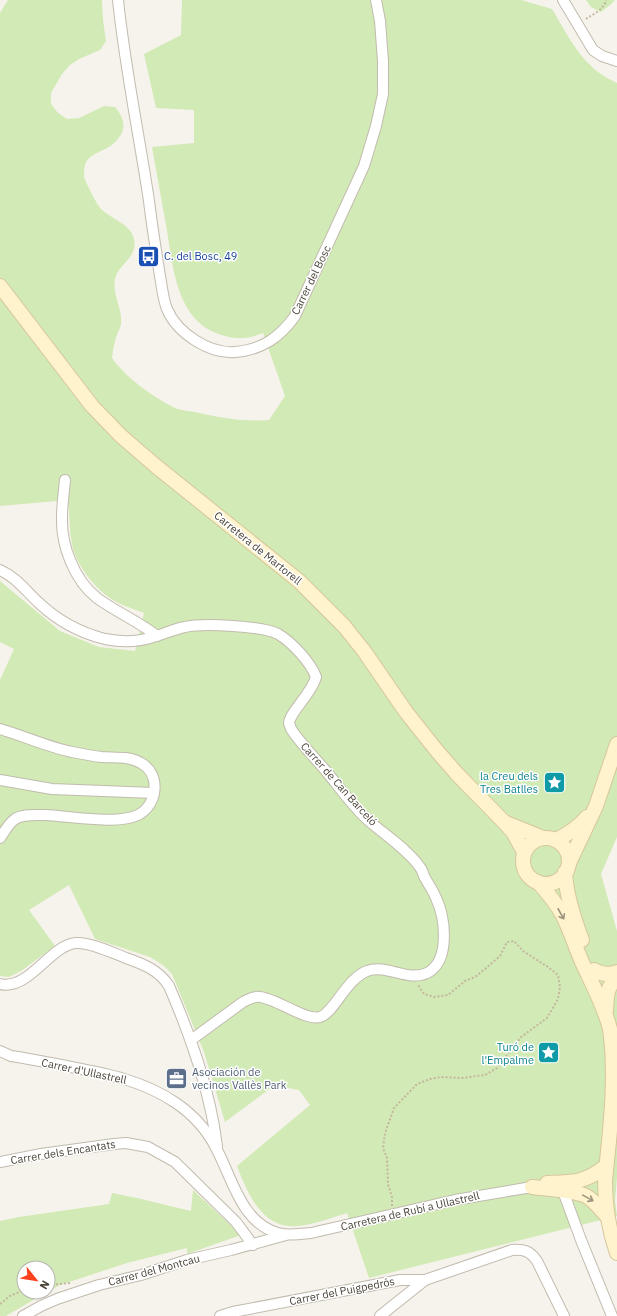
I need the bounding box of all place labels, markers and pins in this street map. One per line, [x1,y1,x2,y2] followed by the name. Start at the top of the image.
[135,243,161,269] bus stop icon: C. del Bosc, 49
[164,249,237,263] place label: C. del Bosc, 49
[480,769,538,796] place label: la Creu dels Tres Batlles
[541,769,567,795] place icon: la Creu dels Tres Batlles
[481,1040,534,1067] place label: Turó de l'Empalme
[536,1040,562,1066] place icon: Turó de l'Empalme
[164,1065,190,1091] office icon: Asociación de vecinos Vallès Park
[192,1065,287,1092] place label: Asociación de vecinos Vallès Park

